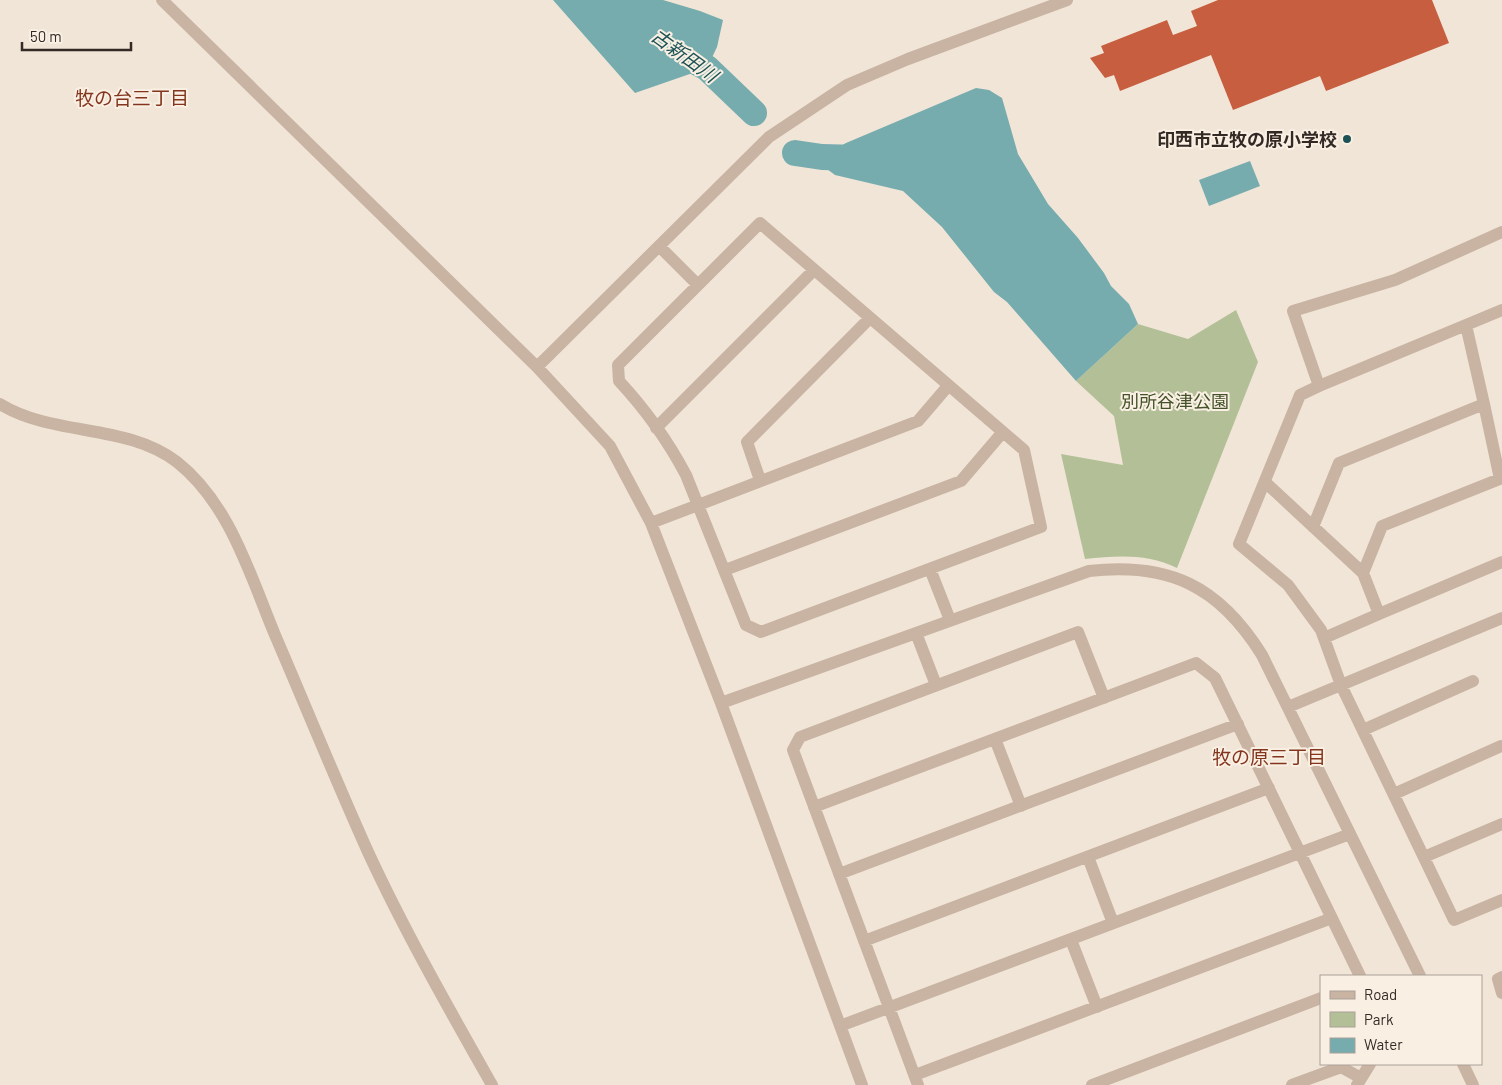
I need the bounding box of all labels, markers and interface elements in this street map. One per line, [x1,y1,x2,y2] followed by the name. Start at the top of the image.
[22,20,131,52] scale bar
[647,23,724,88] water label: 古新田川
[30,27,62,45] text: 50 m
[75,86,189,109] district label: 牧の台三丁目
[1157,128,1337,150] place label: 印西市立牧の原小学校
[1341,133,1353,145] marker: 印西市立牧の原小学校
[1121,390,1229,412] park label: 別所谷津公園
[1212,745,1326,768] district label: 牧の原三丁目
[1320,975,1482,1065] legend
[1364,985,1397,1003] text: Road
[1364,1010,1394,1028] text: Park
[1364,1035,1403,1053] text: Water

